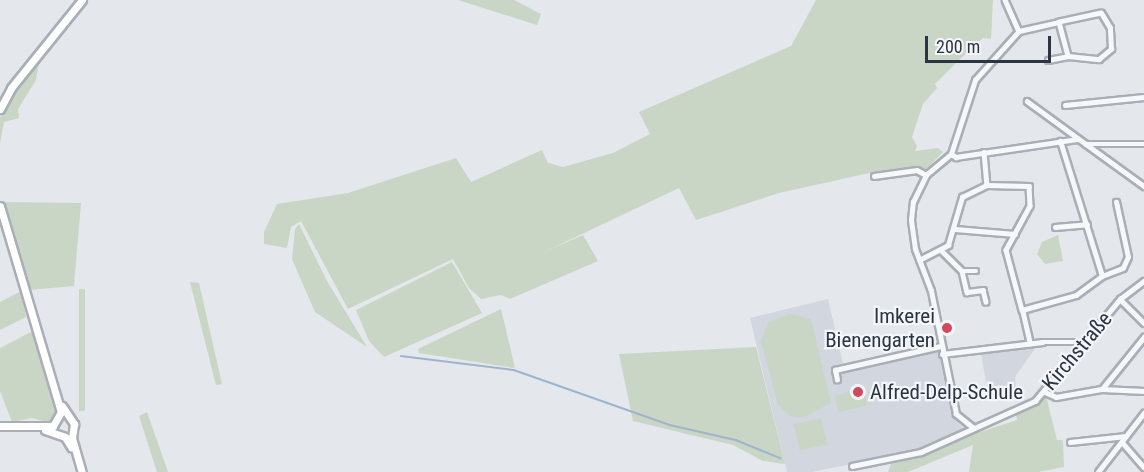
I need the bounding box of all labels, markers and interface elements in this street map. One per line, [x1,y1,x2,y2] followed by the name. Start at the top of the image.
[928,24,1054,62] scale bar
[936,36,980,57] text: 200 m
[825,303,935,353] place label: Imkerei Bienengarten
[1037,307,1117,395] street label: Kirchstraße
[940,321,954,335] marker: Imkerei Bienengarten
[870,379,1023,405] place label: Alfred-Delp-Schule
[851,385,865,399] marker: Alfred-Delp-Schule

